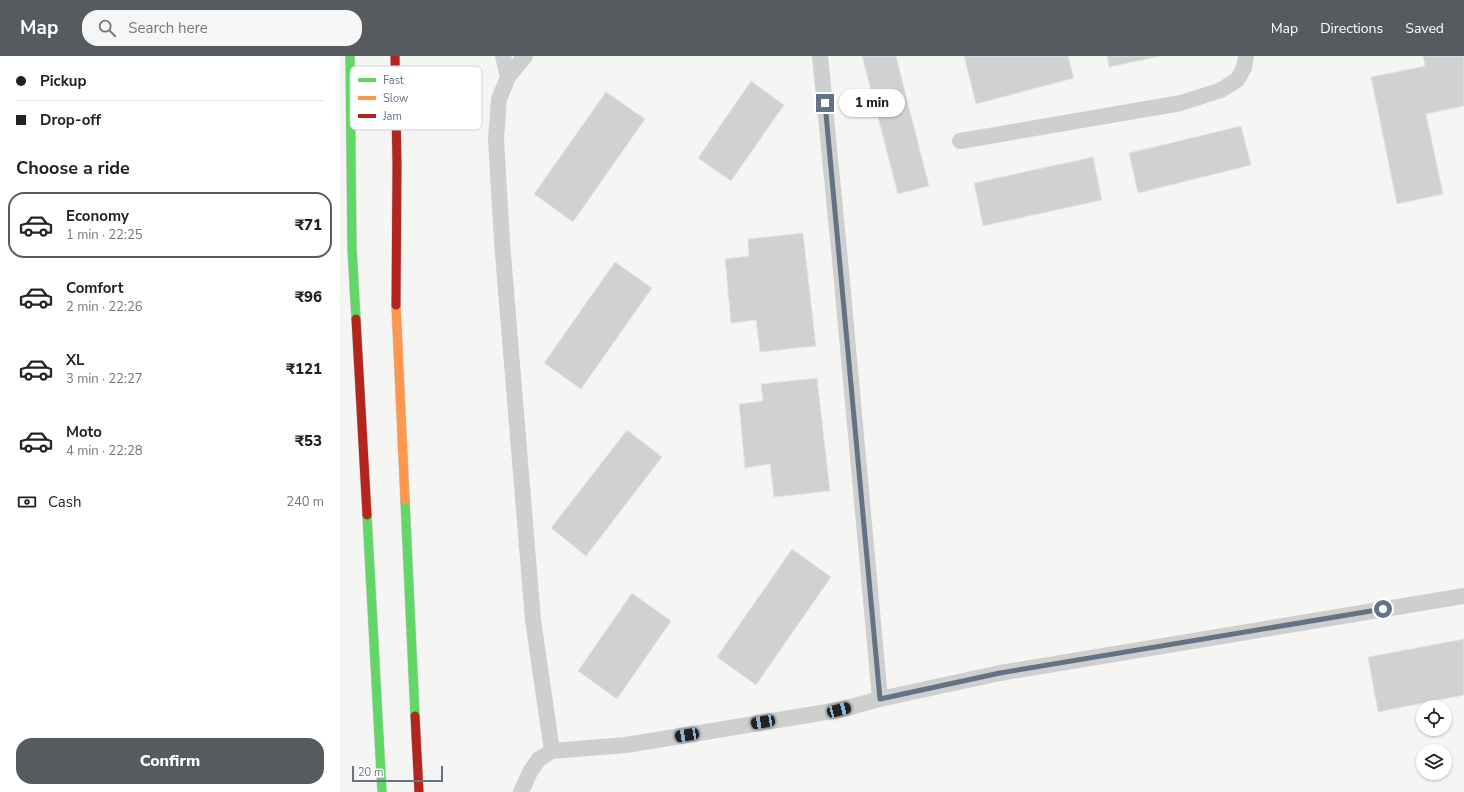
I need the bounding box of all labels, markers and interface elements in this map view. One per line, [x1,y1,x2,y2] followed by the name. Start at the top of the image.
[82,10,362,46] search box
[20,15,58,41] text: Map
[96,17,118,39] icon: search
[128,18,208,38] text: Search here
[1271,19,1298,38] text: Map
[1320,19,1383,38] text: Directions
[1405,19,1444,38] text: Saved
[350,66,482,130] legend
[40,71,86,91] text: Pickup
[383,73,404,88] text: Fast
[839,89,905,117] callout: 1 min
[383,91,408,106] text: Slow
[816,94,834,112] route end
[855,94,889,112] text: 1 min
[382,109,402,124] text: Jam
[40,110,101,130] text: Drop-off
[16,156,130,180] text: Choose a ride
[66,206,129,226] text: Economy
[18,207,54,243] icon: car
[295,215,322,235] text: ₹71
[66,226,142,244] text: 1 min · 22:25
[66,278,123,298] text: Comfort
[18,279,54,315] icon: car
[295,287,322,307] text: ₹96
[66,298,142,316] text: 2 min · 22:26
[66,350,85,370] text: XL
[18,351,54,387] icon: car
[286,359,322,379] text: ₹121
[66,370,142,388] text: 3 min · 22:27
[66,422,102,442] text: Moto
[18,423,54,459] icon: car
[295,431,322,451] text: ₹53
[66,442,142,460] text: 4 min · 22:28
[16,491,38,513] icon: cash
[48,492,82,512] text: Cash
[286,493,324,511] text: 240 m
[1374,600,1392,618] route start
[1416,700,1452,780] map controls
[1416,700,1452,736] button: locate
[826,701,852,719] car
[750,714,776,730] car
[674,727,700,743] car
[16,738,324,784] button: Confirm
[1416,744,1452,780] button: layers
[352,764,443,783] scale bar
[358,765,383,780] text: 20 m

